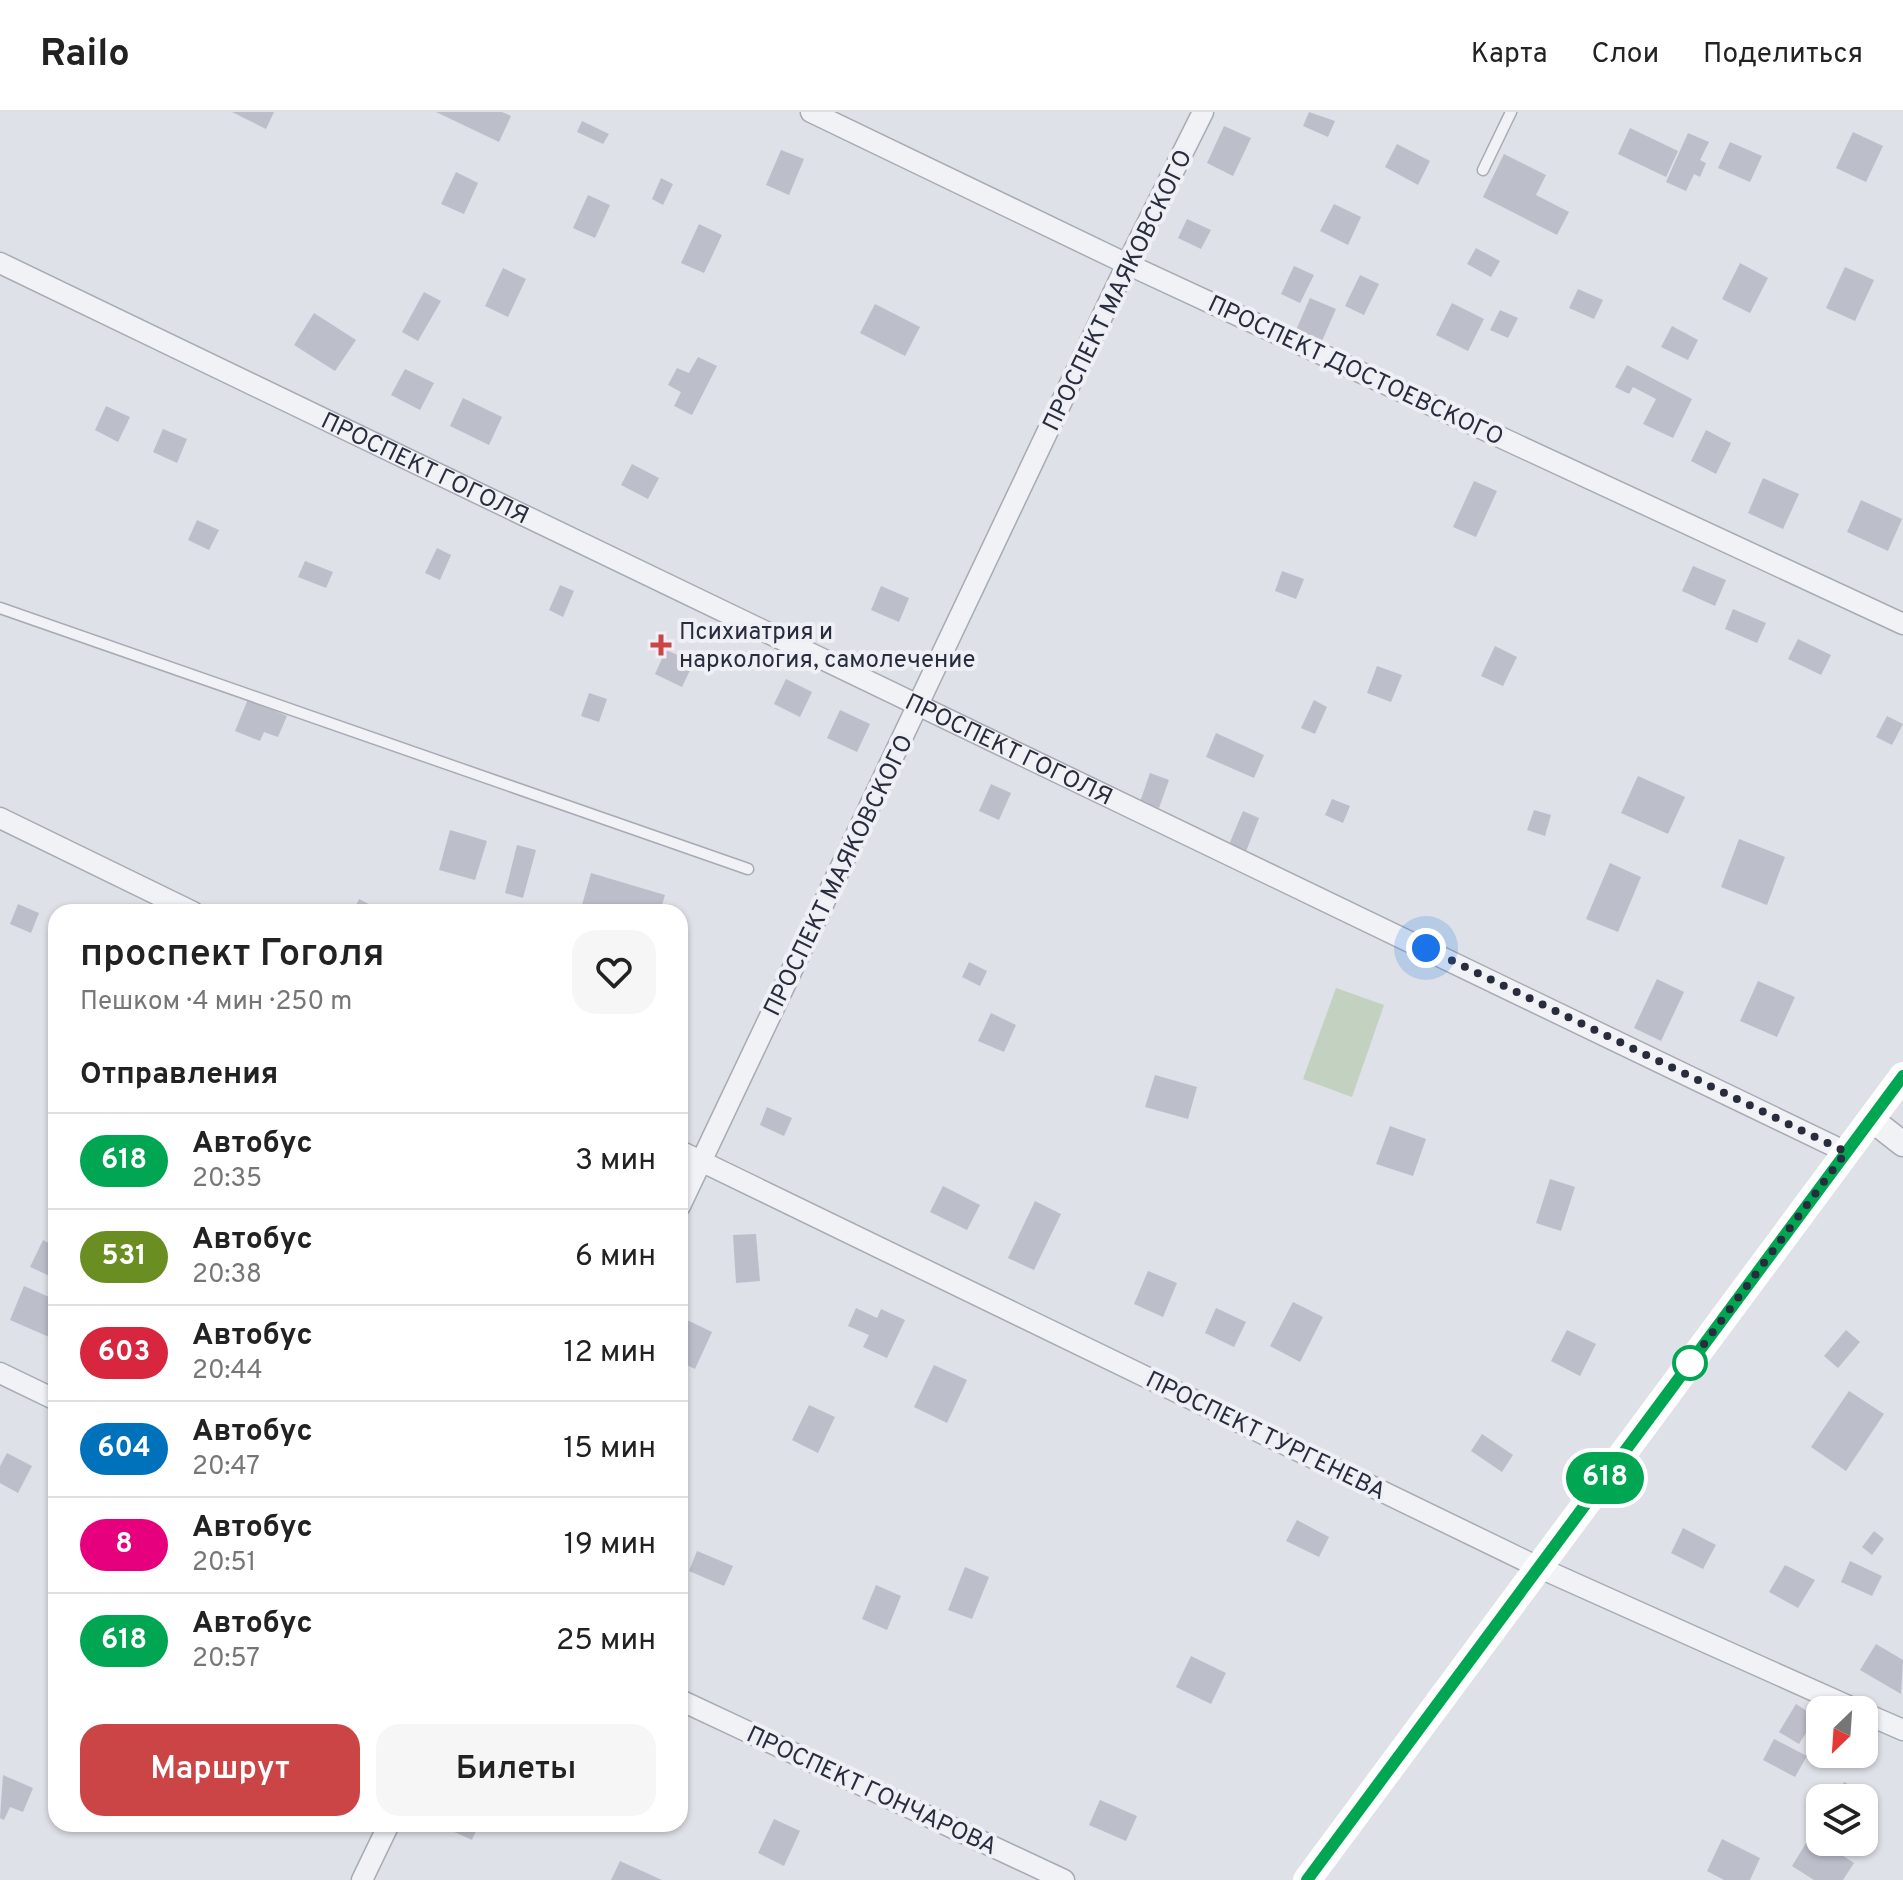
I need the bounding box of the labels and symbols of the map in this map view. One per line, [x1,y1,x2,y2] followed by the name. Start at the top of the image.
[1037,145,1200,437] street label: ПРОСПЕКТ МАЯКОВСКОГО
[1203,290,1508,454] street label: ПРОСПЕКТ ДОСТОЕВСКОГО
[316,407,533,532] street label: ПРОСПЕКТ ГОГОЛЯ
[679,618,975,676] place label: Психиатрия и наркология, самолечение
[650,634,672,656] marker: Психиатрия и наркология, самолечение
[900,688,1117,813] street label: ПРОСПЕКТ ГОГОЛЯ
[758,730,921,1022] street label: ПРОСПЕКТ МАЯКОВСКОГО
[1406,928,1446,968] your location
[1673,1346,1707,1380] unlabelled marker
[1140,1366,1390,1508] street label: ПРОСПЕКТ ТУРГЕНЕВА
[1559,1452,1651,1504] line badge: 618
[1806,1696,1878,1768] north arrow
[741,1721,1001,1863] street label: ПРОСПЕКТ ГОНЧАРОВА

